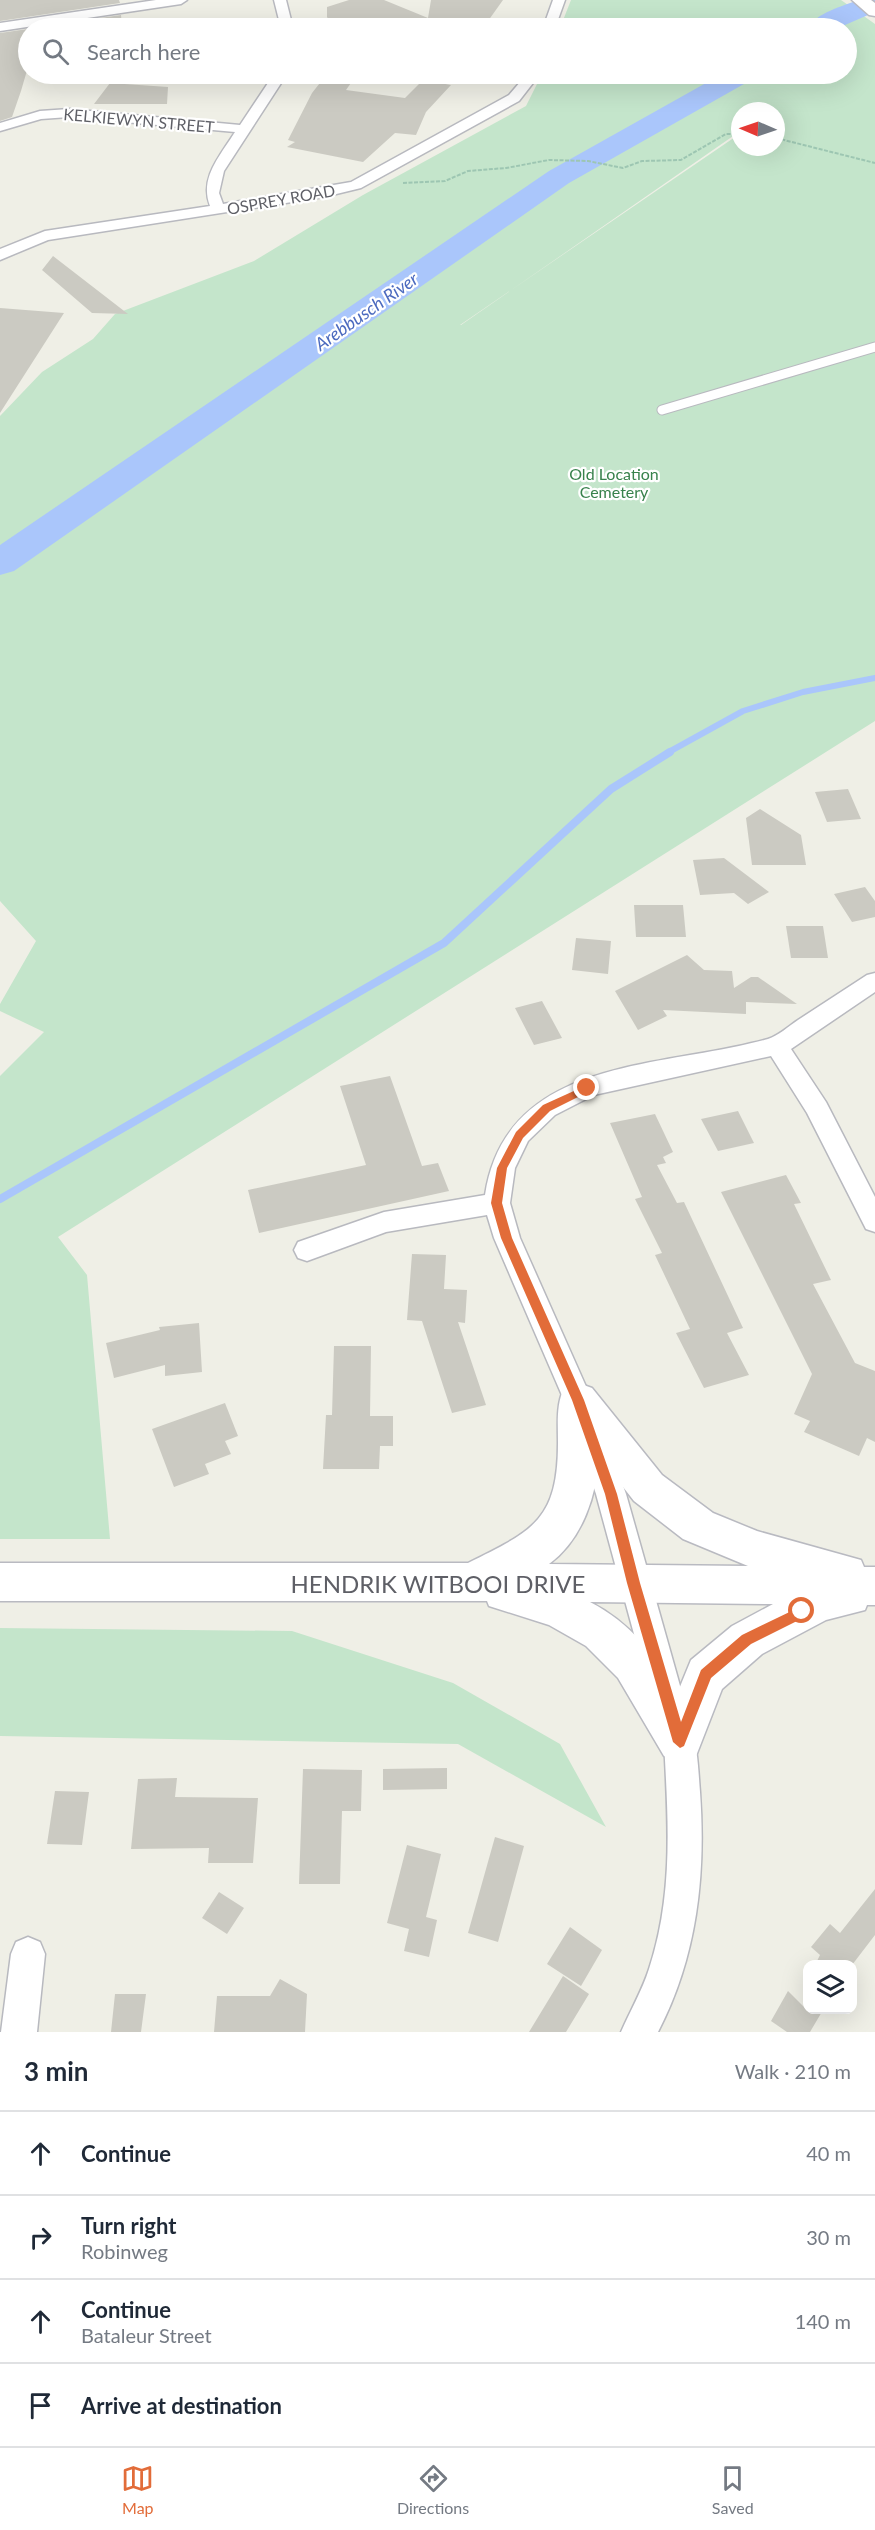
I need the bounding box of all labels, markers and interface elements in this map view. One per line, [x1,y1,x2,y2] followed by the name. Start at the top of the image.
[18,18,857,84] search box
[39,35,72,68] icon: search
[87,38,200,65] text: Search here
[731,102,785,156] north arrow
[63,104,216,136] street label: KELKIEWYN STREET
[226,180,336,218] street label: OSPREY ROAD
[309,267,423,355] water label: Arebbusch River
[569,464,659,501] park label: Old Location Cemetery
[573,1074,599,1100] route end
[291,1569,585,1598] street label: HENDRIK WITBOOI DRIVE
[788,1597,814,1623] route start
[803,1960,857,2014] map controls
[803,1960,857,2014] button: layers
[24,2055,88,2087] text: 3 min
[735,2059,851,2083] text: Walk · 210 m
[24,2137,57,2170] icon: ahead
[81,2140,171,2167] text: Continue
[806,2141,851,2165] text: 40 m
[81,2212,176,2239] text: Turn right
[24,2221,57,2254] icon: right
[806,2225,851,2249] text: 30 m
[81,2239,168,2263] text: Robinweg
[81,2296,171,2323] text: Continue
[24,2305,57,2338] icon: ahead
[795,2309,851,2333] text: 140 m
[81,2323,212,2347] text: Bataleur Street
[24,2389,57,2422] icon: arrive
[81,2392,282,2419] text: Arrive at destination
[121,2462,154,2517] tab: Map
[397,2462,469,2517] tab: Directions
[712,2462,754,2517] tab: Saved

